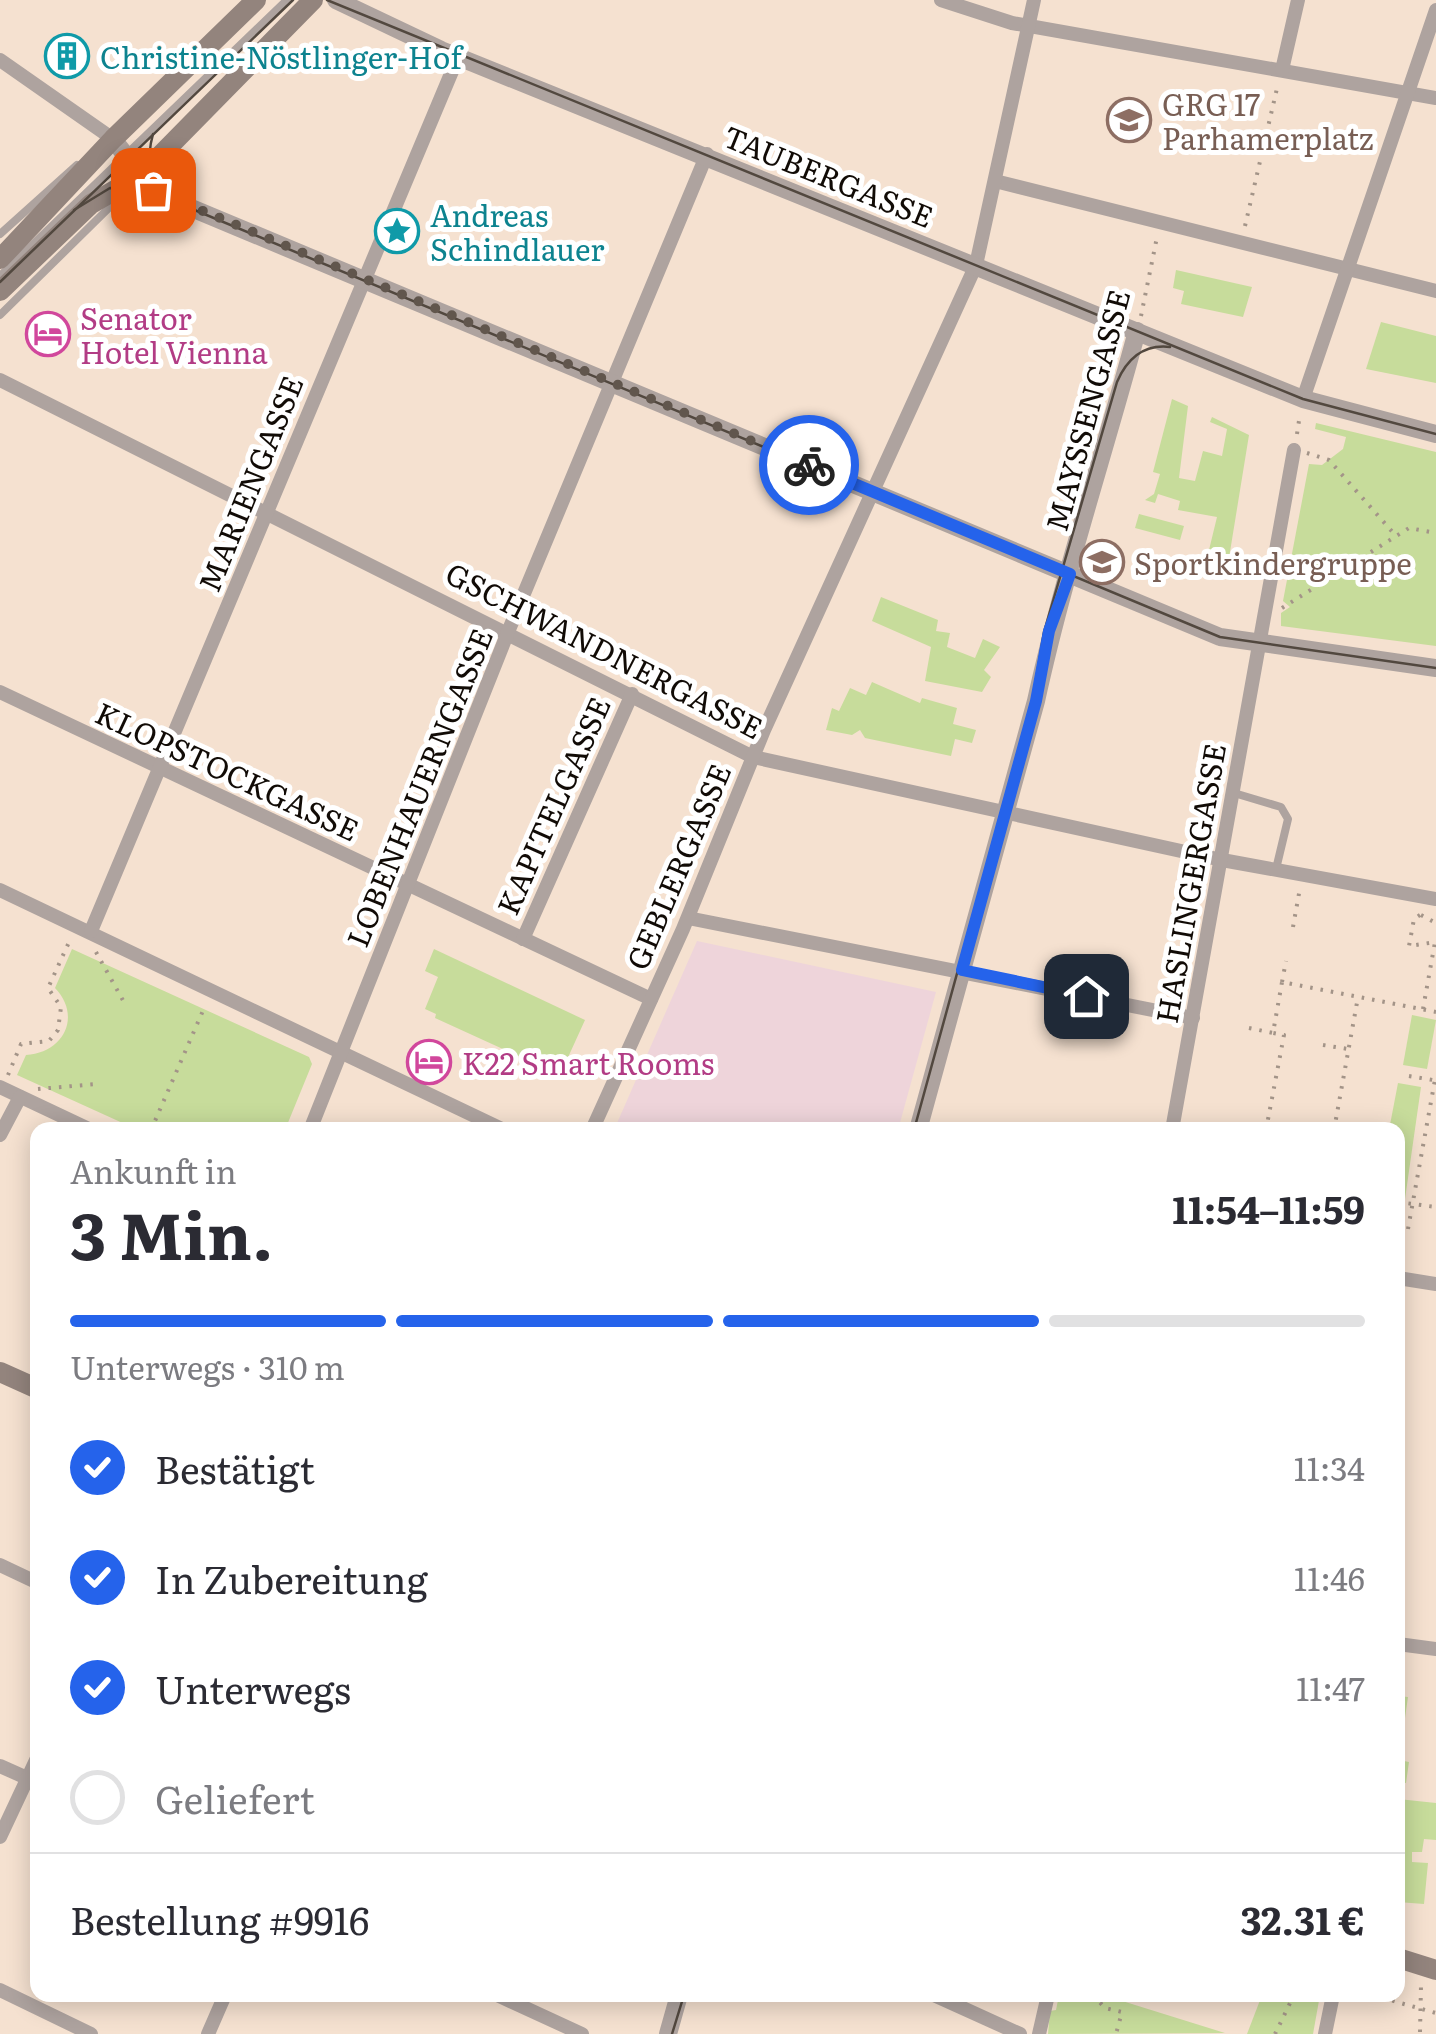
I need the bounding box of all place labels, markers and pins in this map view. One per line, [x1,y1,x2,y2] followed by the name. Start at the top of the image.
[44,33,90,79] building icon: Christine-Nöstlinger-Hof
[100,34,464,78] place label: Christine-Nöstlinger-Hof
[1162,81,1374,159] place label: GRG 17 Parhamerplatz
[1106,97,1152,143] school or university icon: GRG 17 Parhamerplatz
[111,148,196,233] pin
[430,192,605,270] place label: Andreas Schindlauer
[374,208,420,254] place icon: Andreas Schindlauer
[80,295,269,373] place label: Senator Hotel Vienna
[25,311,71,357] hotel icon: Senator Hotel Vienna
[1079,539,1125,585] school or university icon: Sportkindergruppe
[1134,540,1412,584] place label: Sportkindergruppe
[1044,954,1129,1039] pin
[406,1039,452,1085] hotel icon: K22 Smart Rooms
[462,1040,714,1084] place label: K22 Smart Rooms

